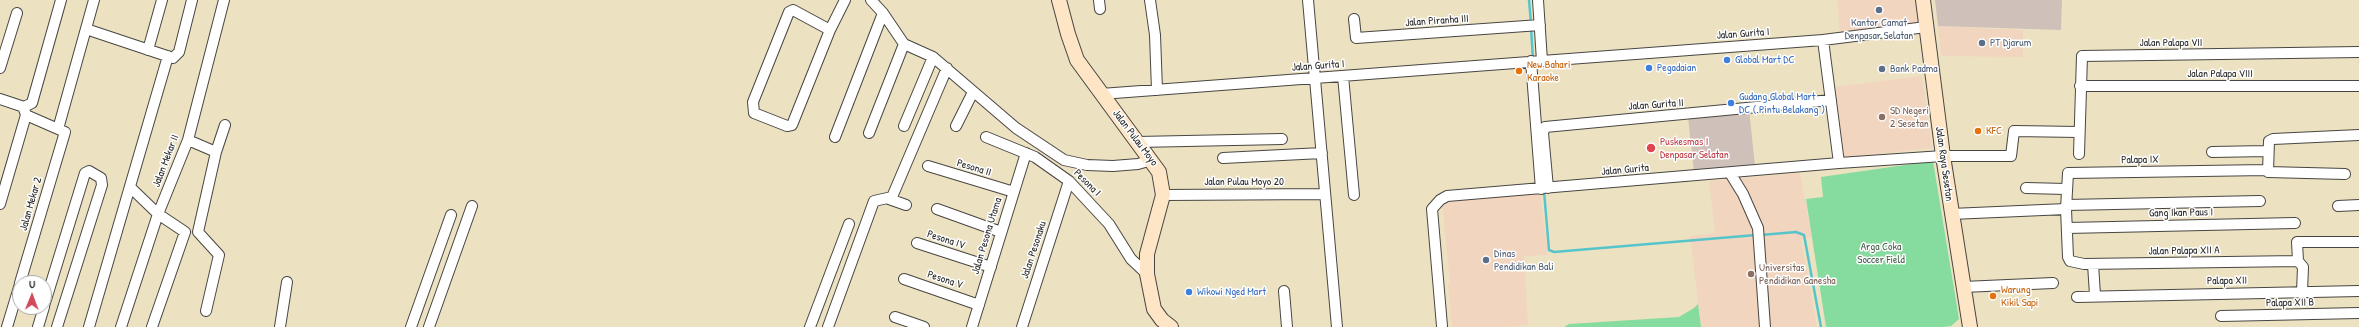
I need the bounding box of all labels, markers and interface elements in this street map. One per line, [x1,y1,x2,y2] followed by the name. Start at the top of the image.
[1874,5,1884,15] marker: Kantor Camat Denpasar Selatan
[1405,12,1469,30] street label: Jalan Piranha III
[1845,16,1913,42] place label: Kantor Camat Denpasar Selatan
[1716,26,1770,42] street label: Jalan Gurita I
[1990,36,2031,50] place label: PT Djarum
[2140,36,2202,50] street label: Jalan Palapa VII
[1977,38,1987,48] marker: PT Djarum
[1735,53,1795,67] place label: Global Mart DC
[1722,55,1732,65] marker: Global Mart DC
[1291,58,1345,74] street label: Jalan Gurita I
[1527,58,1570,84] place label: New Bahari Karaoke
[1657,61,1696,75] place label: Pegadaian
[1890,62,1938,76] place label: Bank Padma
[1644,63,1654,73] marker: Pegadaian
[1877,64,1887,74] marker: Bank Padma
[1514,66,1524,76] marker: New Bahari Karaoke
[2187,67,2253,81] street label: Jalan Palapa VIII
[1739,90,1825,116] place label: Gudang Global Mart DC ( Pintu Belakang )
[1628,96,1684,114] street label: Jalan Gurita II
[1726,98,1736,108] marker: Gudang Global Mart DC ( Pintu Belakang )
[1890,104,1929,130] place label: SD Negeri 2 Sesetan
[1110,107,1160,169] street label: Jalan Pulau Moyo
[1877,112,1887,122] marker: SD Negeri 2 Sesetan
[1986,124,2002,138] place label: KFC
[1932,126,1956,202] street label: Jalan Raya Sesetan
[1973,126,1983,136] marker: KFC
[150,133,182,189] street label: Jalan Mekar II
[1660,135,1729,161] place label: Puskesmas I Denpasar Selatan
[1645,142,1657,154] marker: Puskesmas I Denpasar Selatan
[2121,153,2159,167] street label: Palapa IX
[955,157,993,179] street label: Pesona II
[1601,161,1649,179] street label: Jalan Gurita
[1071,167,1103,199] street label: Pesona I
[1204,175,1284,189] street label: Jalan Pulau Moyo 20
[17,176,45,232] street label: Jalan Mekar 2
[969,196,1005,276] street label: Jalan Pesona Utama
[2149,206,2213,220] street label: Gang Ikan Paus I
[1018,220,1050,280] street label: Jalan Pesonaku
[925,228,967,252] street label: Pesona IV
[1857,240,1905,266] park label: Arga Coka Soccer Field
[2148,244,2220,258] street label: Jalan Palapa XII A
[1494,247,1554,273] place label: Dinas Pendidikan Bali
[1481,255,1491,265] marker: Dinas Pendidikan Bali
[1759,261,1836,287] place label: Universitas Pendidikan Ganesha
[926,268,964,292] street label: Pesona V
[1746,269,1756,279] marker: Universitas Pendidikan Ganesha
[2207,274,2247,288] street label: Palapa XII
[12,275,52,315] north arrow
[29,277,35,291] text: U
[2001,283,2038,309] place label: Warung Kikil Sapi
[1197,285,1266,299] place label: Wikowi Nged Mart
[1184,287,1194,297] marker: Wikowi Nged Mart
[1988,291,1998,301] marker: Warung Kikil Sapi
[2266,296,2314,310] street label: Palapa XII B

